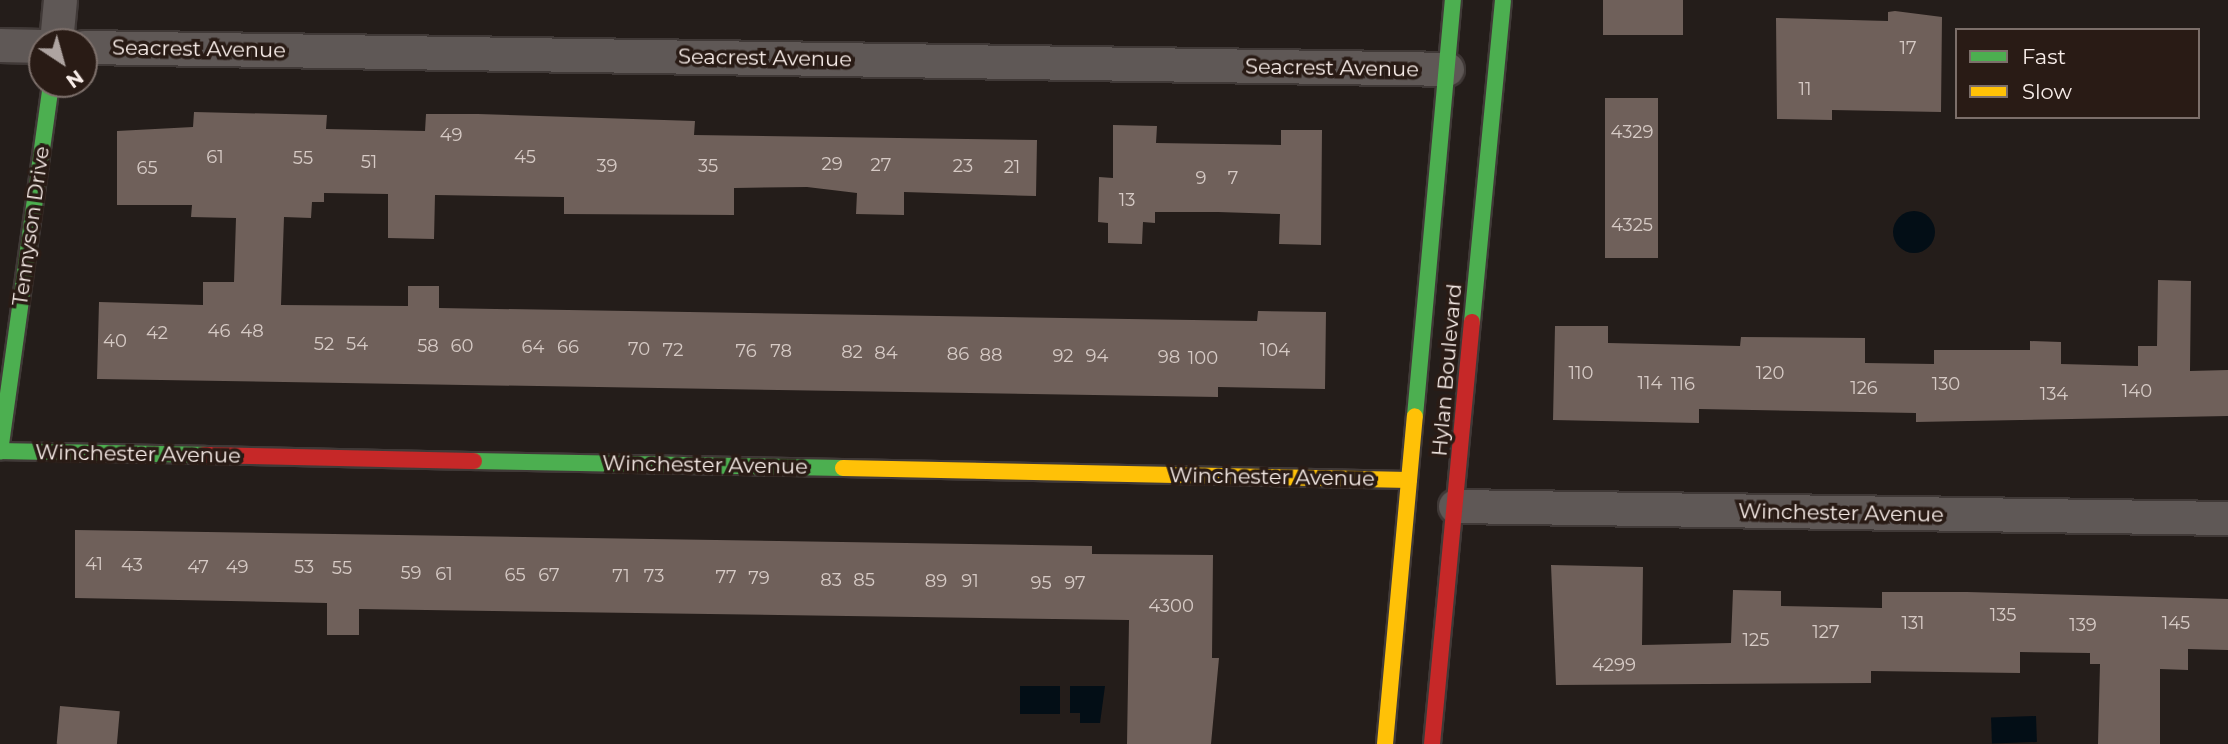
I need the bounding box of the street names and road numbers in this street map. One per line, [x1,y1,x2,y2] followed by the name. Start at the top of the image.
[112,35,286,63] street label: Seacrest Avenue
[678,44,852,72] street label: Seacrest Avenue
[1245,54,1419,82] street label: Seacrest Avenue
[7,145,55,307] street label: Tennyson Drive
[1427,283,1467,457] street label: Hylan Boulevard
[35,440,241,468] street label: Winchester Avenue
[602,451,808,479] street label: Winchester Avenue
[1169,463,1375,491] street label: Winchester Avenue
[1738,499,1944,527] street label: Winchester Avenue

